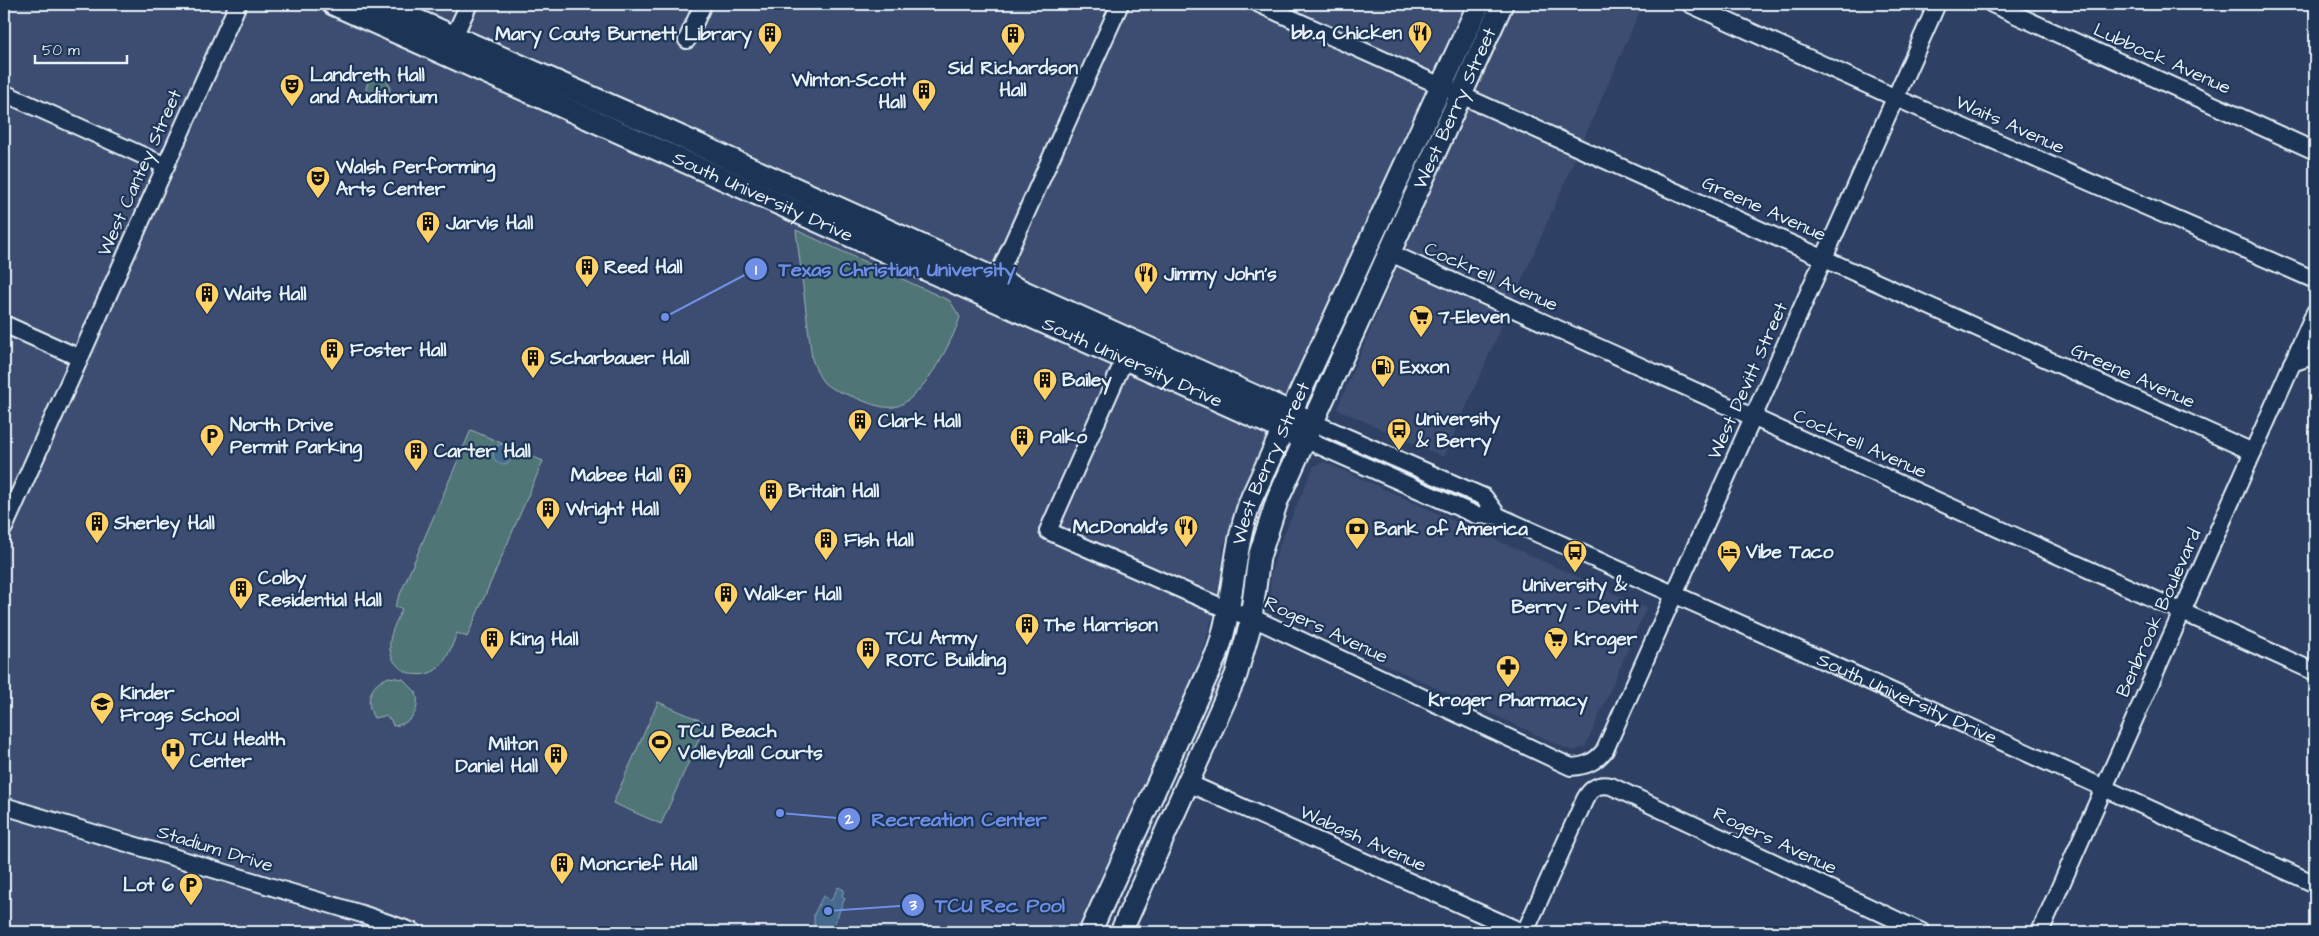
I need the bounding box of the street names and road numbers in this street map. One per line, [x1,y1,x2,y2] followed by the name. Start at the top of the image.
[2089,17,2235,101] street label: Lubbock Avenue
[1407,23,1503,193] street label: West Berry Street
[91,85,190,261] street label: West Cantey Street
[1951,89,2069,161] street label: Waits Avenue
[668,144,857,249] street label: South University Drive
[1698,170,1830,248] street label: Greene Avenue
[1420,235,1562,319] street label: Cockrell Avenue
[1701,298,1795,464] street label: West Devitt Street
[1038,310,1227,414] street label: South University Drive
[2067,337,2199,415] street label: Greene Avenue
[1226,377,1317,547] street label: West Berry Street
[1789,402,1931,486] street label: Cockrell Avenue
[2110,524,2208,702] street label: Benbrook Boulevard
[1259,590,1392,671] street label: Rogers Avenue
[1813,646,2001,751] street label: South University Drive
[1295,799,1431,879] street label: Wabash Avenue
[1708,801,1841,882] street label: Rogers Avenue
[154,819,276,879] street label: Stadium Drive

